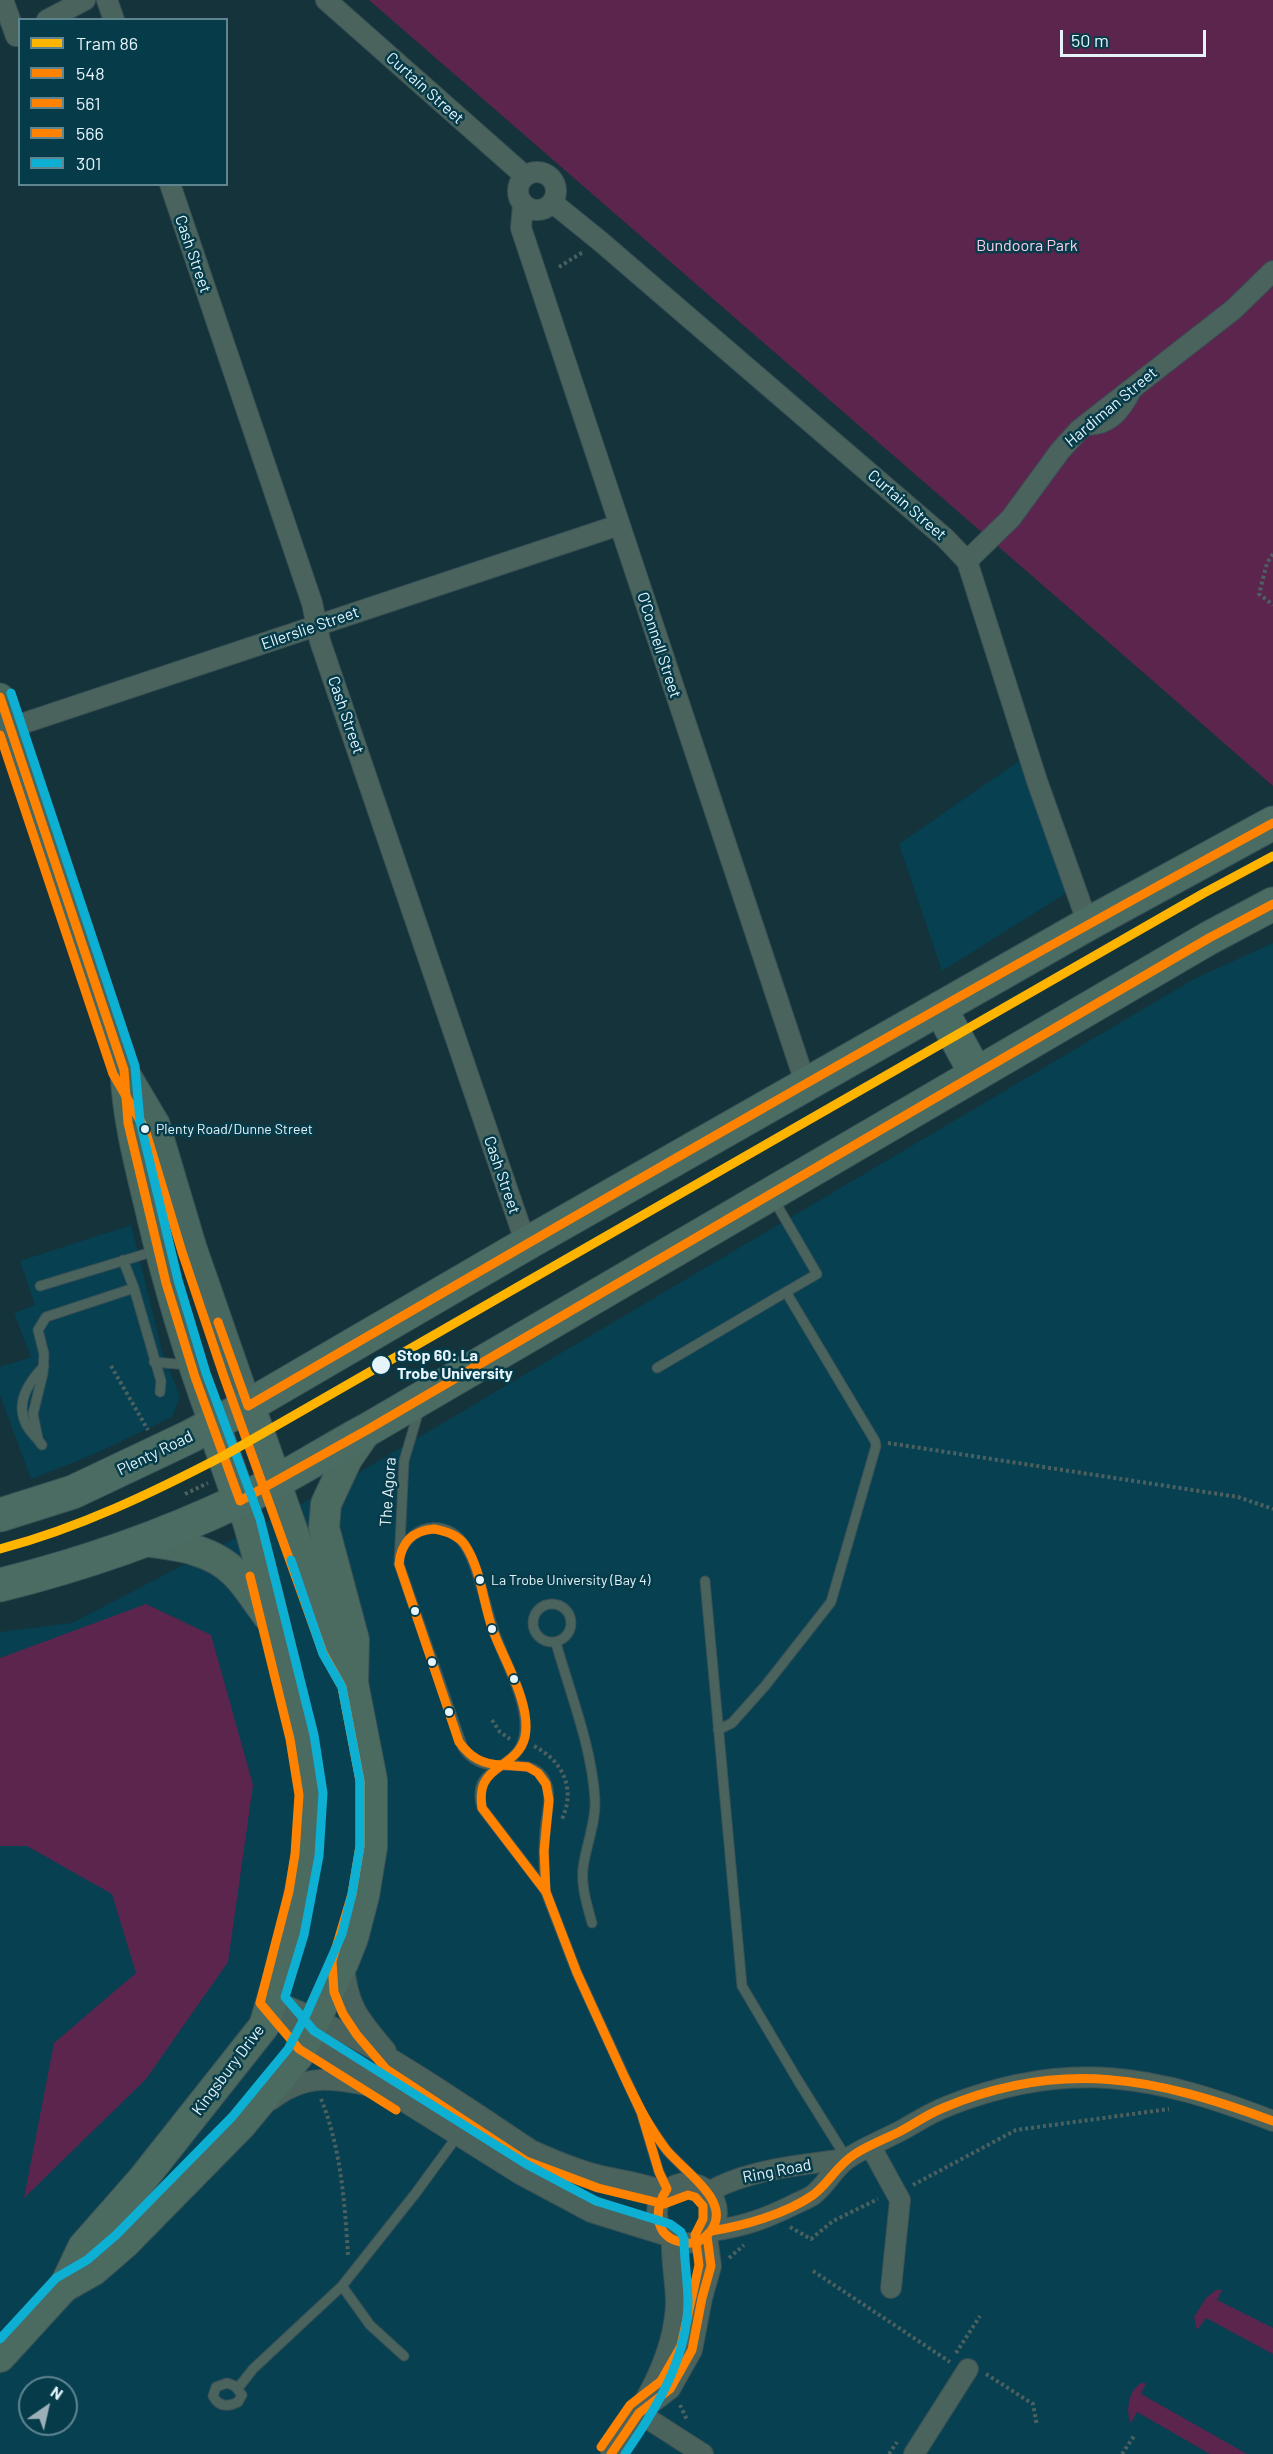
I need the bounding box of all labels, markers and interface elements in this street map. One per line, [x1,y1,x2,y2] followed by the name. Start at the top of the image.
[18,18,228,186] legend
[1063,18,1208,56] scale bar
[1071,29,1109,51] text: 50 m
[76,32,138,54] text: Tram 86
[382,48,468,128] street label: Curtain Street
[76,62,105,84] text: 548
[76,92,101,114] text: 561
[76,122,104,144] text: 566
[76,152,101,174] text: 301
[171,213,215,295] street label: Cash Street
[976,236,1078,256] park label: Bundoora Park
[1061,363,1161,451] street label: Hardiman Street
[864,466,950,544] street label: Curtain Street
[633,590,685,700] street label: O'Connell Street
[259,602,361,654] street label: Ellerslie Street
[324,674,368,756] street label: Cash Street
[156,1121,313,1137] place label: Plenty Road/Dunne Street
[139,1123,151,1135] marker: Plenty Road/Dunne Street
[480,1134,524,1216] street label: Cash Street
[397,1346,513,1384] place label: Stop 60: La Trobe University
[370,1354,392,1376] marker: Stop 60: La Trobe University
[114,1426,196,1480] street label: Plenty Road
[376,1456,400,1528] street label: The Agora
[491,1572,650,1588] place label: La Trobe University (Bay 4)
[474,1574,486,1586] marker: La Trobe University (Bay 4)
[409,1605,421,1617] unlabelled marker
[486,1623,498,1635] unlabelled marker
[426,1656,438,1668] unlabelled marker
[508,1673,520,1685] unlabelled marker
[443,1706,455,1718] unlabelled marker
[188,2021,268,2119] street label: Kingsbury Drive
[741,2155,813,2187] street label: Ring Road
[18,2376,78,2436] north arrow
[47,2381,67,2403] text: N

